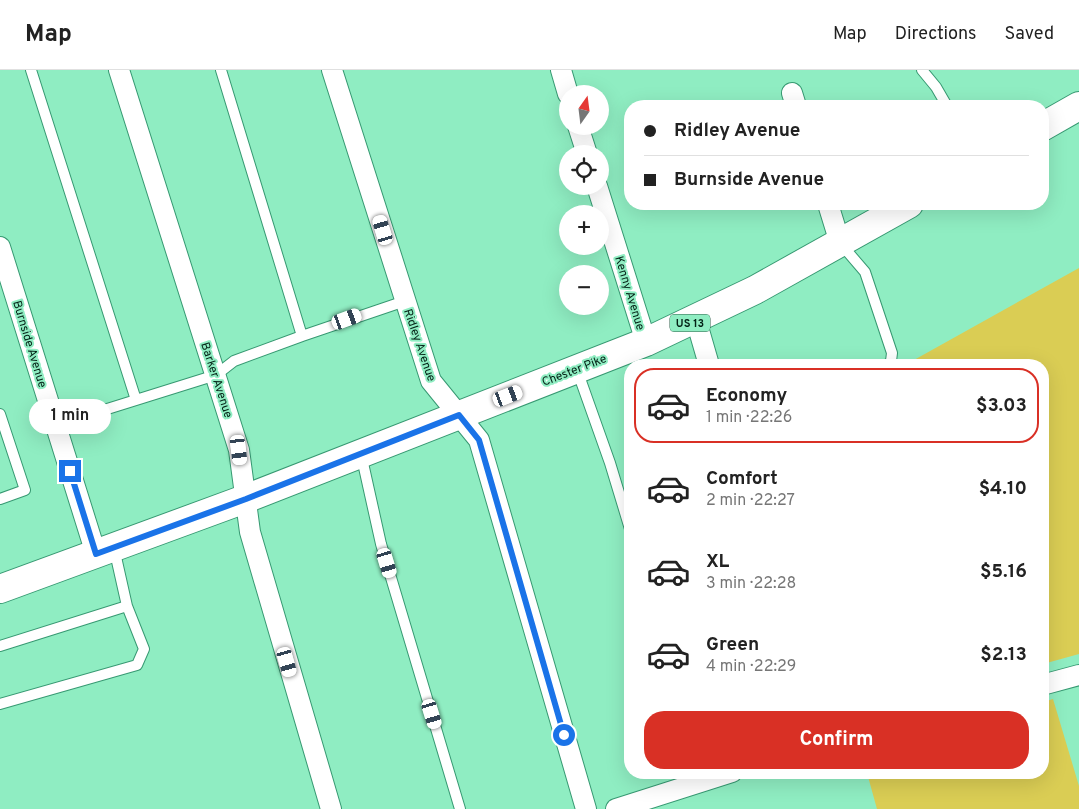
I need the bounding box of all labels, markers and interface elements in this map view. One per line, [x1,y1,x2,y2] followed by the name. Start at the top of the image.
[25,20,72,50] text: Map
[833,23,867,46] text: Map
[895,23,977,46] text: Directions
[1005,23,1054,46] text: Saved
[559,85,609,135] north arrow
[559,85,609,315] map controls
[674,119,800,143] text: Ridley Avenue
[559,145,609,195] button: locate
[674,168,824,192] text: Burnside Avenue
[559,205,609,255] button: +
[371,213,394,247] car
[610,254,648,332] street label: Kenny Avenue
[559,265,609,315] button: −
[8,299,50,390] street label: Burnside Avenue
[330,307,363,331] car
[399,307,439,384] street label: Ridley Avenue
[670,314,710,332] road number: US 13
[196,340,236,420] street label: Barker Avenue
[540,351,609,391] street label: Chester Pike
[646,383,691,428] icon: car
[491,384,524,408] car
[706,384,787,408] text: Economy
[976,394,1027,418] text: $3.03
[29,398,111,434] callout: 1 min
[51,406,89,426] text: 1 min
[706,408,792,428] text: 1 min · 22:26
[229,434,248,466] car
[59,460,81,482] route end
[646,466,691,511] icon: car
[706,467,778,491] text: Comfort
[979,477,1027,501] text: $4.10
[706,491,795,511] text: 2 min · 22:27
[375,546,398,580] car
[646,549,691,594] icon: car
[706,550,729,574] text: XL
[980,560,1027,584] text: $5.16
[706,574,796,594] text: 3 min · 22:28
[646,632,691,677] icon: car
[706,633,759,657] text: Green
[980,643,1027,667] text: $2.13
[275,646,298,678] car
[706,657,796,677] text: 4 min · 22:29
[420,697,443,731] car
[644,711,1029,769] button: Confirm
[553,724,575,746] route start

